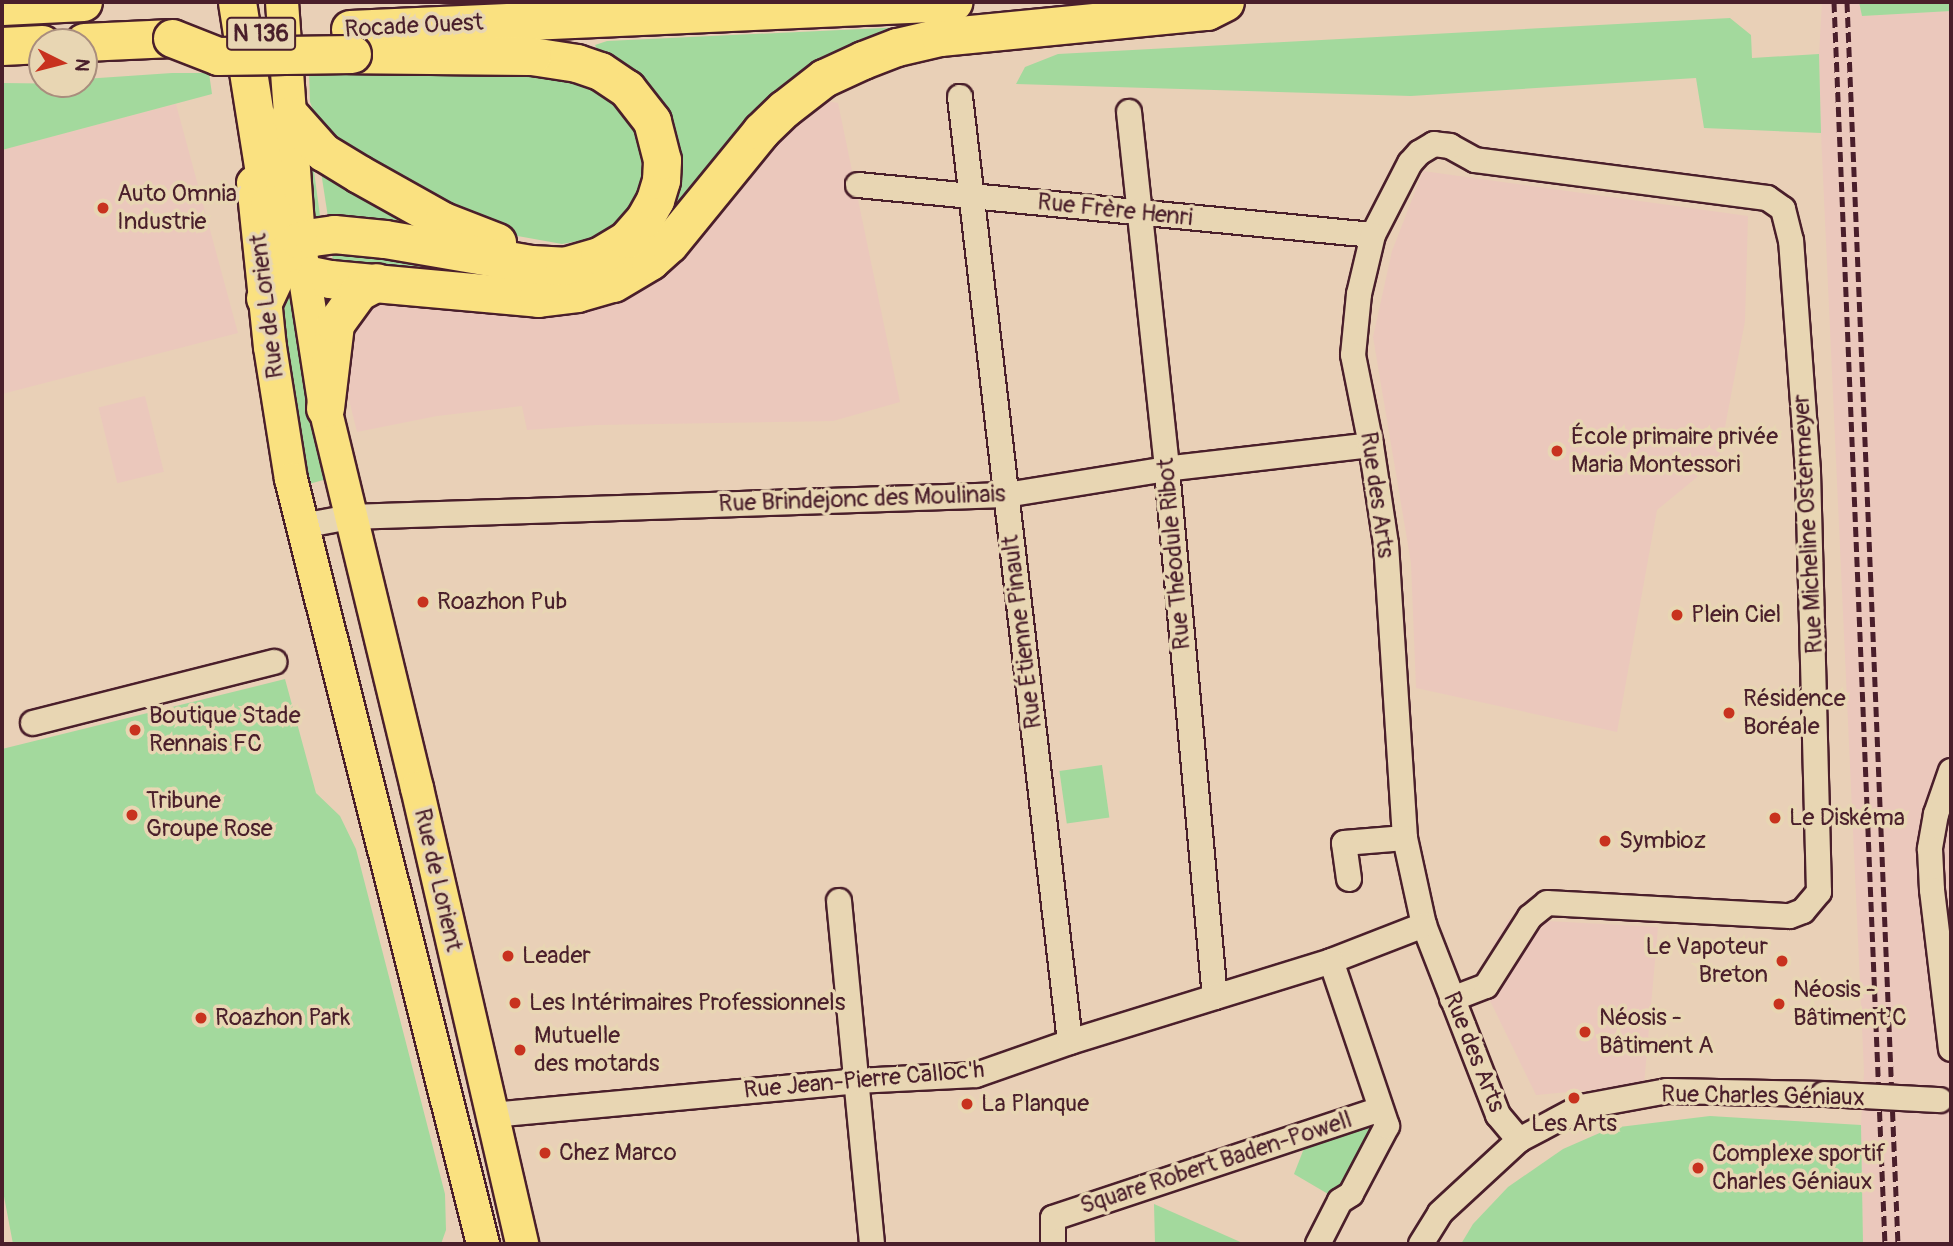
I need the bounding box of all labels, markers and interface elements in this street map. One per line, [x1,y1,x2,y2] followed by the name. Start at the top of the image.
[344,8,484,44] street label: Rocade Ouest
[226,14,296,54] road number: N 136
[28,28,98,98] north arrow
[69,57,95,73] text: N
[117,180,237,236] place label: Auto Omnia Industrie
[1036,188,1194,232] street label: Rue Frère Henri
[95,200,111,216] marker: Auto Omnia Industrie
[244,232,290,380] street label: Rue de Lorient
[1787,394,1829,654] street label: Rue Micheline Ostermeyer
[1571,423,1778,479] place label: École primaire privée Maria Montessori
[1354,430,1400,560] street label: Rue des Arts
[1549,443,1565,459] marker: École primaire privée Maria Montessori
[1151,457,1197,651] street label: Rue Théodule Ribot
[718,480,1006,518] street label: Rue Brindejonc des Moulinais
[996,533,1048,731] street label: Rue Étienne Pinault
[437,588,567,616] place label: Roazhon Pub
[415,594,431,610] marker: Roazhon Pub
[1691,601,1781,629] place label: Plein Ciel
[1669,607,1685,623] marker: Plein Ciel
[1743,685,1846,741] place label: Résidence Boréale
[149,702,300,758] place label: Boutique Stade Rennais FC
[1721,705,1737,721] marker: Résidence Boréale
[127,722,143,738] marker: Boutique Stade Rennais FC
[146,787,273,843] place label: Tribune Groupe Rose
[1789,804,1905,832] place label: Le Diskéma
[408,806,468,954] street label: Rue de Lorient
[124,807,140,823] marker: Tribune Groupe Rose
[1767,810,1783,826] marker: Le Diskéma
[1619,827,1706,855] place label: Symbioz
[1597,833,1613,849] marker: Symbioz
[1646,933,1768,989] place label: Le Vapoteur Breton
[522,942,591,970] place label: Leader
[500,948,516,964] marker: Leader
[1774,953,1790,969] marker: Le Vapoteur Breton
[1793,976,1907,1032] place label: Néosis - Bâtiment C
[1437,988,1511,1116] street label: Rue des Arts
[529,989,845,1017] place label: Les Intérimaires Professionnels
[507,995,523,1011] marker: Les Intérimaires Professionnels
[1771,996,1787,1012] marker: Néosis - Bâtiment C
[215,1004,350,1032] place label: Roazhon Park
[1599,1004,1714,1060] place label: Néosis - Bâtiment A
[193,1010,209,1026] marker: Roazhon Park
[534,1022,659,1078] place label: Mutuelle des motards
[1577,1024,1593,1040] marker: Néosis - Bâtiment A
[512,1042,528,1058] marker: Mutuelle des motards
[742,1055,986,1105] street label: Rue Jean-Pierre Calloc'h
[1661,1080,1865,1112] street label: Rue Charles Géniaux
[981,1090,1089,1118] place label: La Planque
[1566,1090,1582,1106] marker: Les Arts
[959,1096,975,1112] marker: La Planque
[1076,1105,1356,1221] street label: Square Robert Baden-Powell
[1531,1110,1617,1138] place label: Les Arts
[559,1139,677,1167] place label: Chez Marco
[1712,1140,1885,1196] place label: Complexe sportif Charles Géniaux
[537,1145,553,1161] marker: Chez Marco
[1690,1160,1706,1176] marker: Complexe sportif Charles Géniaux

